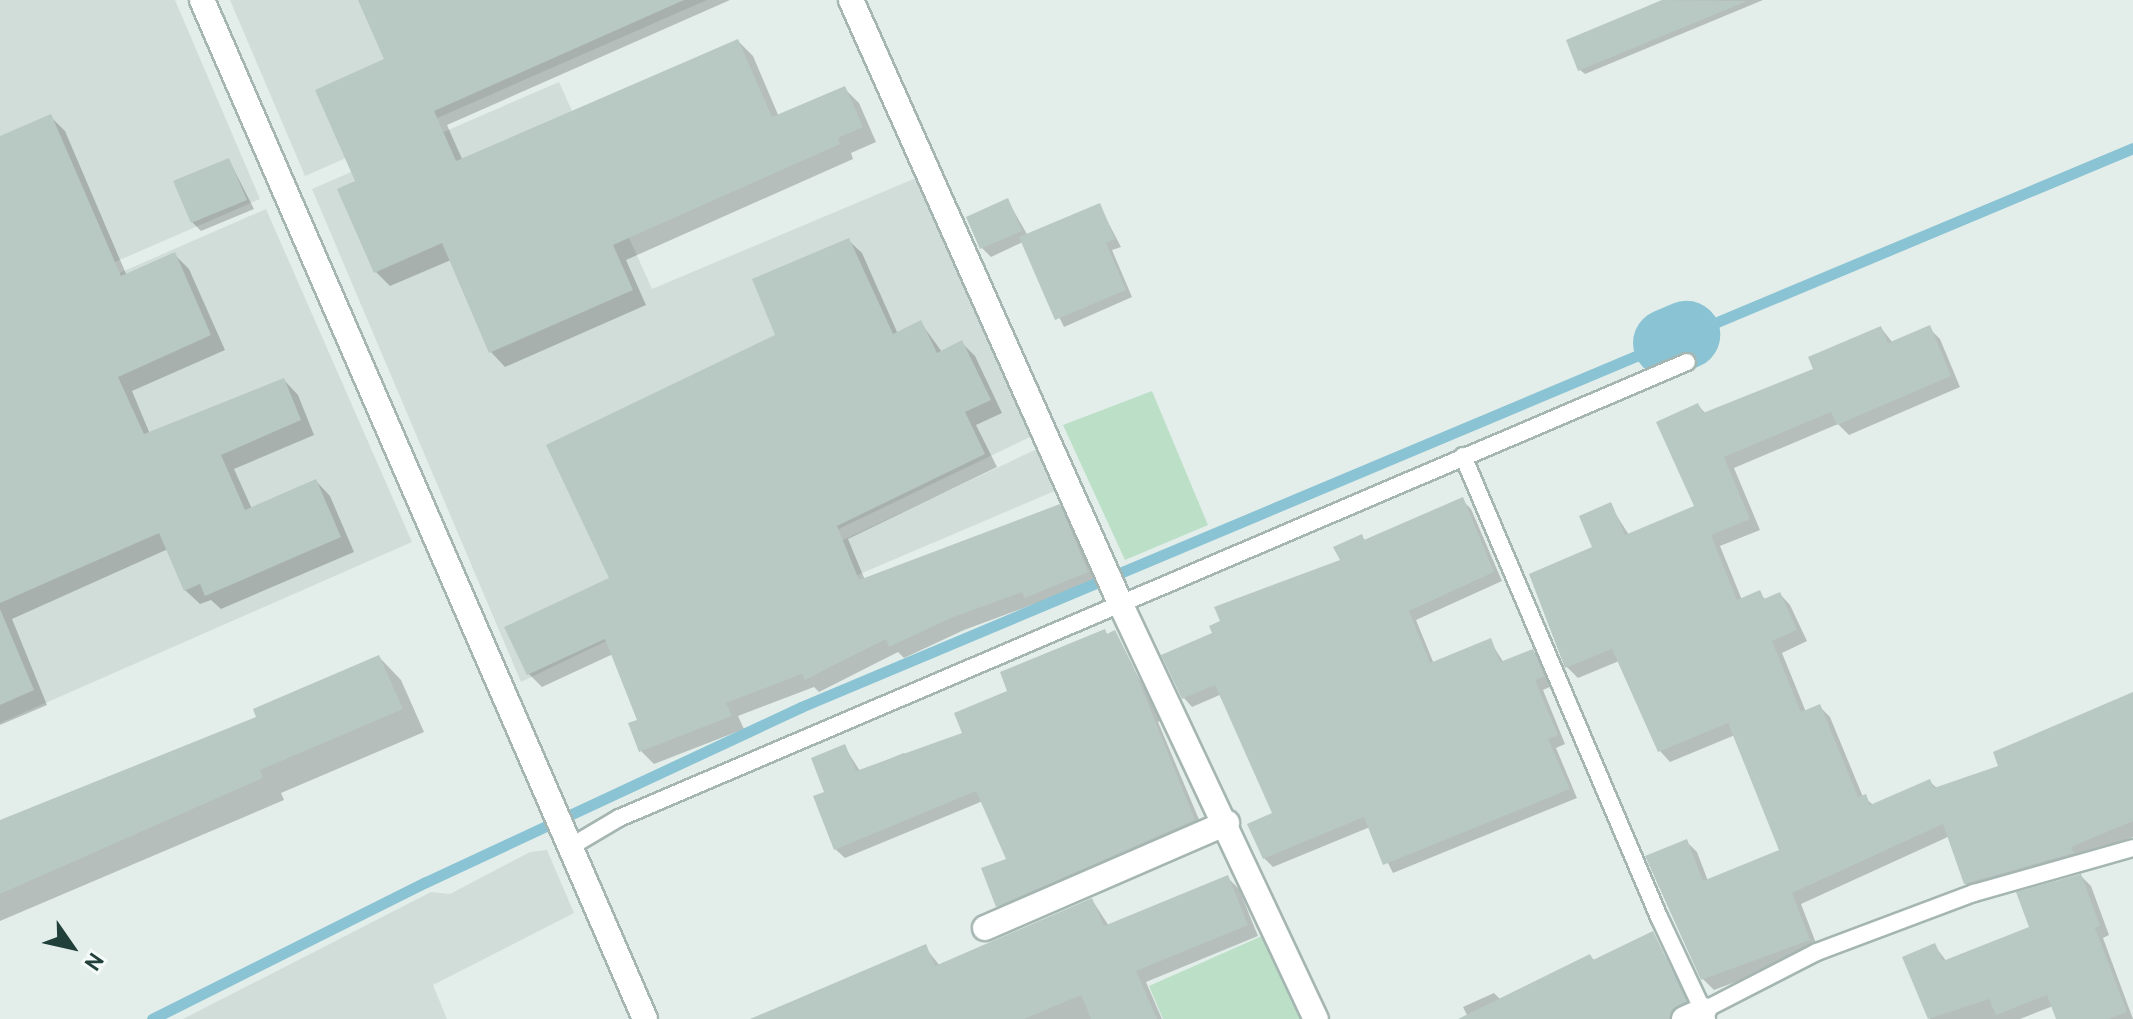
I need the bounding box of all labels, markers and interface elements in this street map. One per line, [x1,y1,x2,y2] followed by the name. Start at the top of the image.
[32,907,112,987] north arrow
[77,947,108,975] text: N

